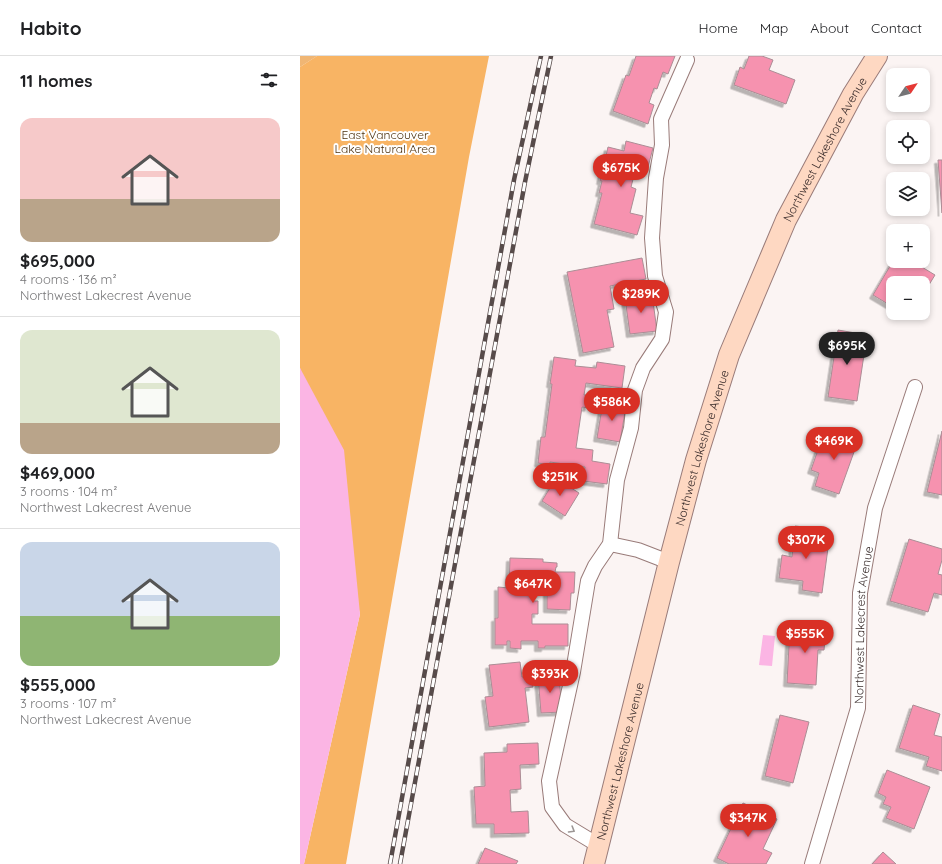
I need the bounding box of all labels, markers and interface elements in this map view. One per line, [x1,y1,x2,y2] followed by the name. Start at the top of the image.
[20,16,82,40] text: Habito
[699,19,738,37] text: Home
[760,19,788,37] text: Map
[810,19,849,37] text: About
[871,19,922,37] text: Contact
[886,68,930,112] north arrow
[886,68,930,320] map controls
[258,69,280,91] icon: filters
[20,70,92,91] text: 11 homes
[779,74,870,224] street label: Northwest Lakeshore Avenue
[886,120,930,164] button: locate
[335,127,435,156] park label: East Vancouver Lake Natural Area
[114,144,186,216] icon: home
[593,154,649,188] pin: $675K
[602,159,640,175] text: $675K
[886,172,930,216] button: layers
[886,224,930,268] button: +
[20,250,95,271] text: $695,000
[20,271,117,287] text: 4 rooms · 136 m²
[886,276,930,320] button: −
[613,280,669,314] pin: $289K
[622,285,660,301] text: $289K
[20,287,191,303] text: Northwest Lakecrest Avenue
[819,332,875,366] pin: $695K
[828,337,866,353] text: $695K
[114,356,186,428] icon: home
[671,367,732,527] street label: Northwest Lakeshore Avenue
[584,388,640,422] pin: $586K
[593,393,631,409] text: $586K
[806,427,862,461] pin: $469K
[815,432,853,448] text: $469K
[20,462,95,483] text: $469,000
[532,463,588,497] pin: $251K
[542,468,578,484] text: $251K
[20,483,117,499] text: 3 rooms · 104 m²
[20,499,191,515] text: Northwest Lakecrest Avenue
[778,526,834,560] pin: $307K
[787,531,825,547] text: $307K
[851,545,876,704] street label: Northwest Lakecrest Avenue
[114,568,186,640] icon: home
[505,570,561,604] pin: $647K
[514,575,552,591] text: $647K
[777,620,833,654] pin: $555K
[786,625,824,641] text: $555K
[522,660,578,694] pin: $393K
[531,665,569,681] text: $393K
[20,674,96,695] text: $555,000
[593,680,646,842] street label: Northwest Lakeshore Avenue
[20,695,116,711] text: 3 rooms · 107 m²
[20,711,191,727] text: Northwest Lakecrest Avenue
[720,804,776,838] pin: $347K
[729,809,767,825] text: $347K
[568,825,575,832] one-way arrow

